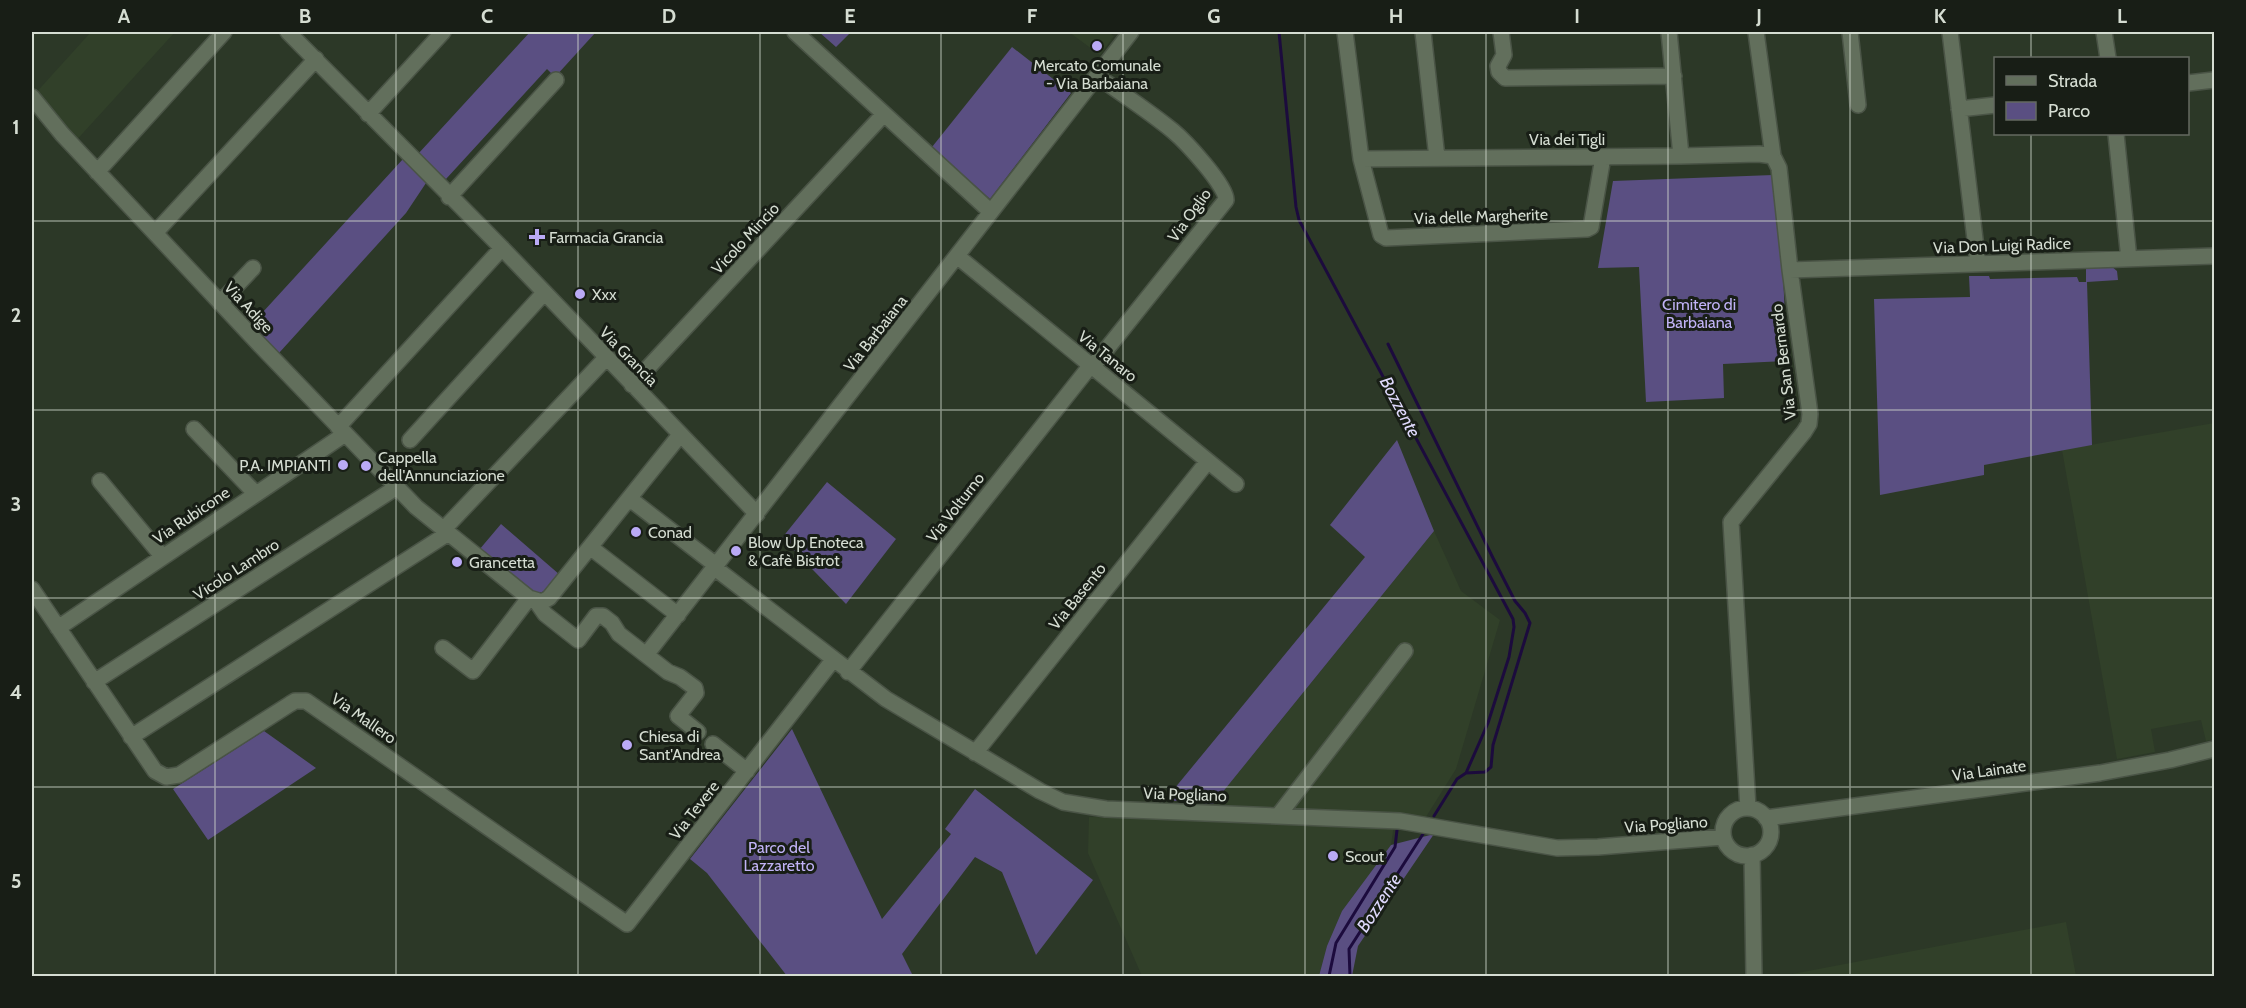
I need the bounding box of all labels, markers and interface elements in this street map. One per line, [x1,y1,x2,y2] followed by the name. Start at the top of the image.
[118,4,131,28] text: A
[299,4,311,28] text: B
[481,4,493,28] text: C
[662,4,676,28] text: D
[844,4,856,28] text: E
[1027,4,1038,28] text: F
[1207,4,1221,28] text: G
[1389,4,1403,28] text: H
[1574,4,1580,28] text: I
[1755,4,1762,28] text: J
[1934,4,1947,28] text: K
[2117,4,2127,28] text: L
[1090,39,1104,53] marker: Mercato Comunale - Via Barbaiana
[1033,56,1161,93] place label: Mercato Comunale - Via Barbaiana
[1994,57,2189,135] legend
[2048,70,2098,92] text: Strada
[2048,100,2090,122] text: Parco
[12,115,20,139] text: 1
[1529,130,1605,149] street label: Via dei Tigli
[1164,185,1215,246] street label: Via Oglio
[708,199,783,278] street label: Vicolo Mincio
[1414,205,1548,228] street label: Via delle Margherite
[549,228,664,247] place label: Farmacia Grancia
[530,230,544,244] marker: Farmacia Grancia
[1933,234,2071,257] street label: Via Don Luigi Radice
[220,278,277,337] street label: Via Adige
[592,285,617,304] place label: Xxx
[573,287,587,301] marker: Xxx
[840,291,911,375] street label: Via Barbaiana
[1662,295,1736,332] park label: Cimitero di Barbaiana
[11,303,21,327] text: 2
[1767,303,1800,421] street label: Via San Bernardo
[596,323,662,390] street label: Via Grancia
[1074,327,1141,386] street label: Via Tanaro
[1375,373,1425,441] water label: Bozzente
[378,448,505,485] place label: Cappella dell'Annunciazione
[239,456,331,475] place label: P.A. IMPIANTI
[336,458,350,472] marker: P.A. IMPIANTI
[359,459,373,473] marker: Cappella dell'Annunciazione
[922,469,989,546] street label: Via Volturno
[149,483,233,548] street label: Via Rubicone
[11,492,21,516] text: 3
[648,523,692,542] place label: Conad
[629,525,643,539] marker: Conad
[748,533,864,570] place label: Blow Up Enoteca & Cafè Bistrot
[190,535,283,604] street label: Vicolo Lambro
[729,544,743,558] marker: Blow Up Enoteca & Cafè Bistrot
[469,553,535,572] place label: Grancetta
[450,555,464,569] marker: Grancetta
[1045,559,1110,633] street label: Via Basento
[10,680,22,704] text: 4
[328,689,400,748] street label: Via Mallero
[639,727,721,764] place label: Chiesa di Sant'Andrea
[620,738,634,752] marker: Chiesa di Sant'Andrea
[1951,756,2027,785] street label: Via Lainate
[666,777,723,844] street label: Via Tevere
[1143,784,1227,805] street label: Via Pogliano
[1624,812,1709,837] street label: Via Pogliano
[743,838,815,875] park label: Parco del Lazzaretto
[1345,847,1385,866] place label: Scout
[1326,849,1340,863] marker: Scout
[11,869,21,893] text: 5
[1352,869,1406,937] water label: Bozzente

